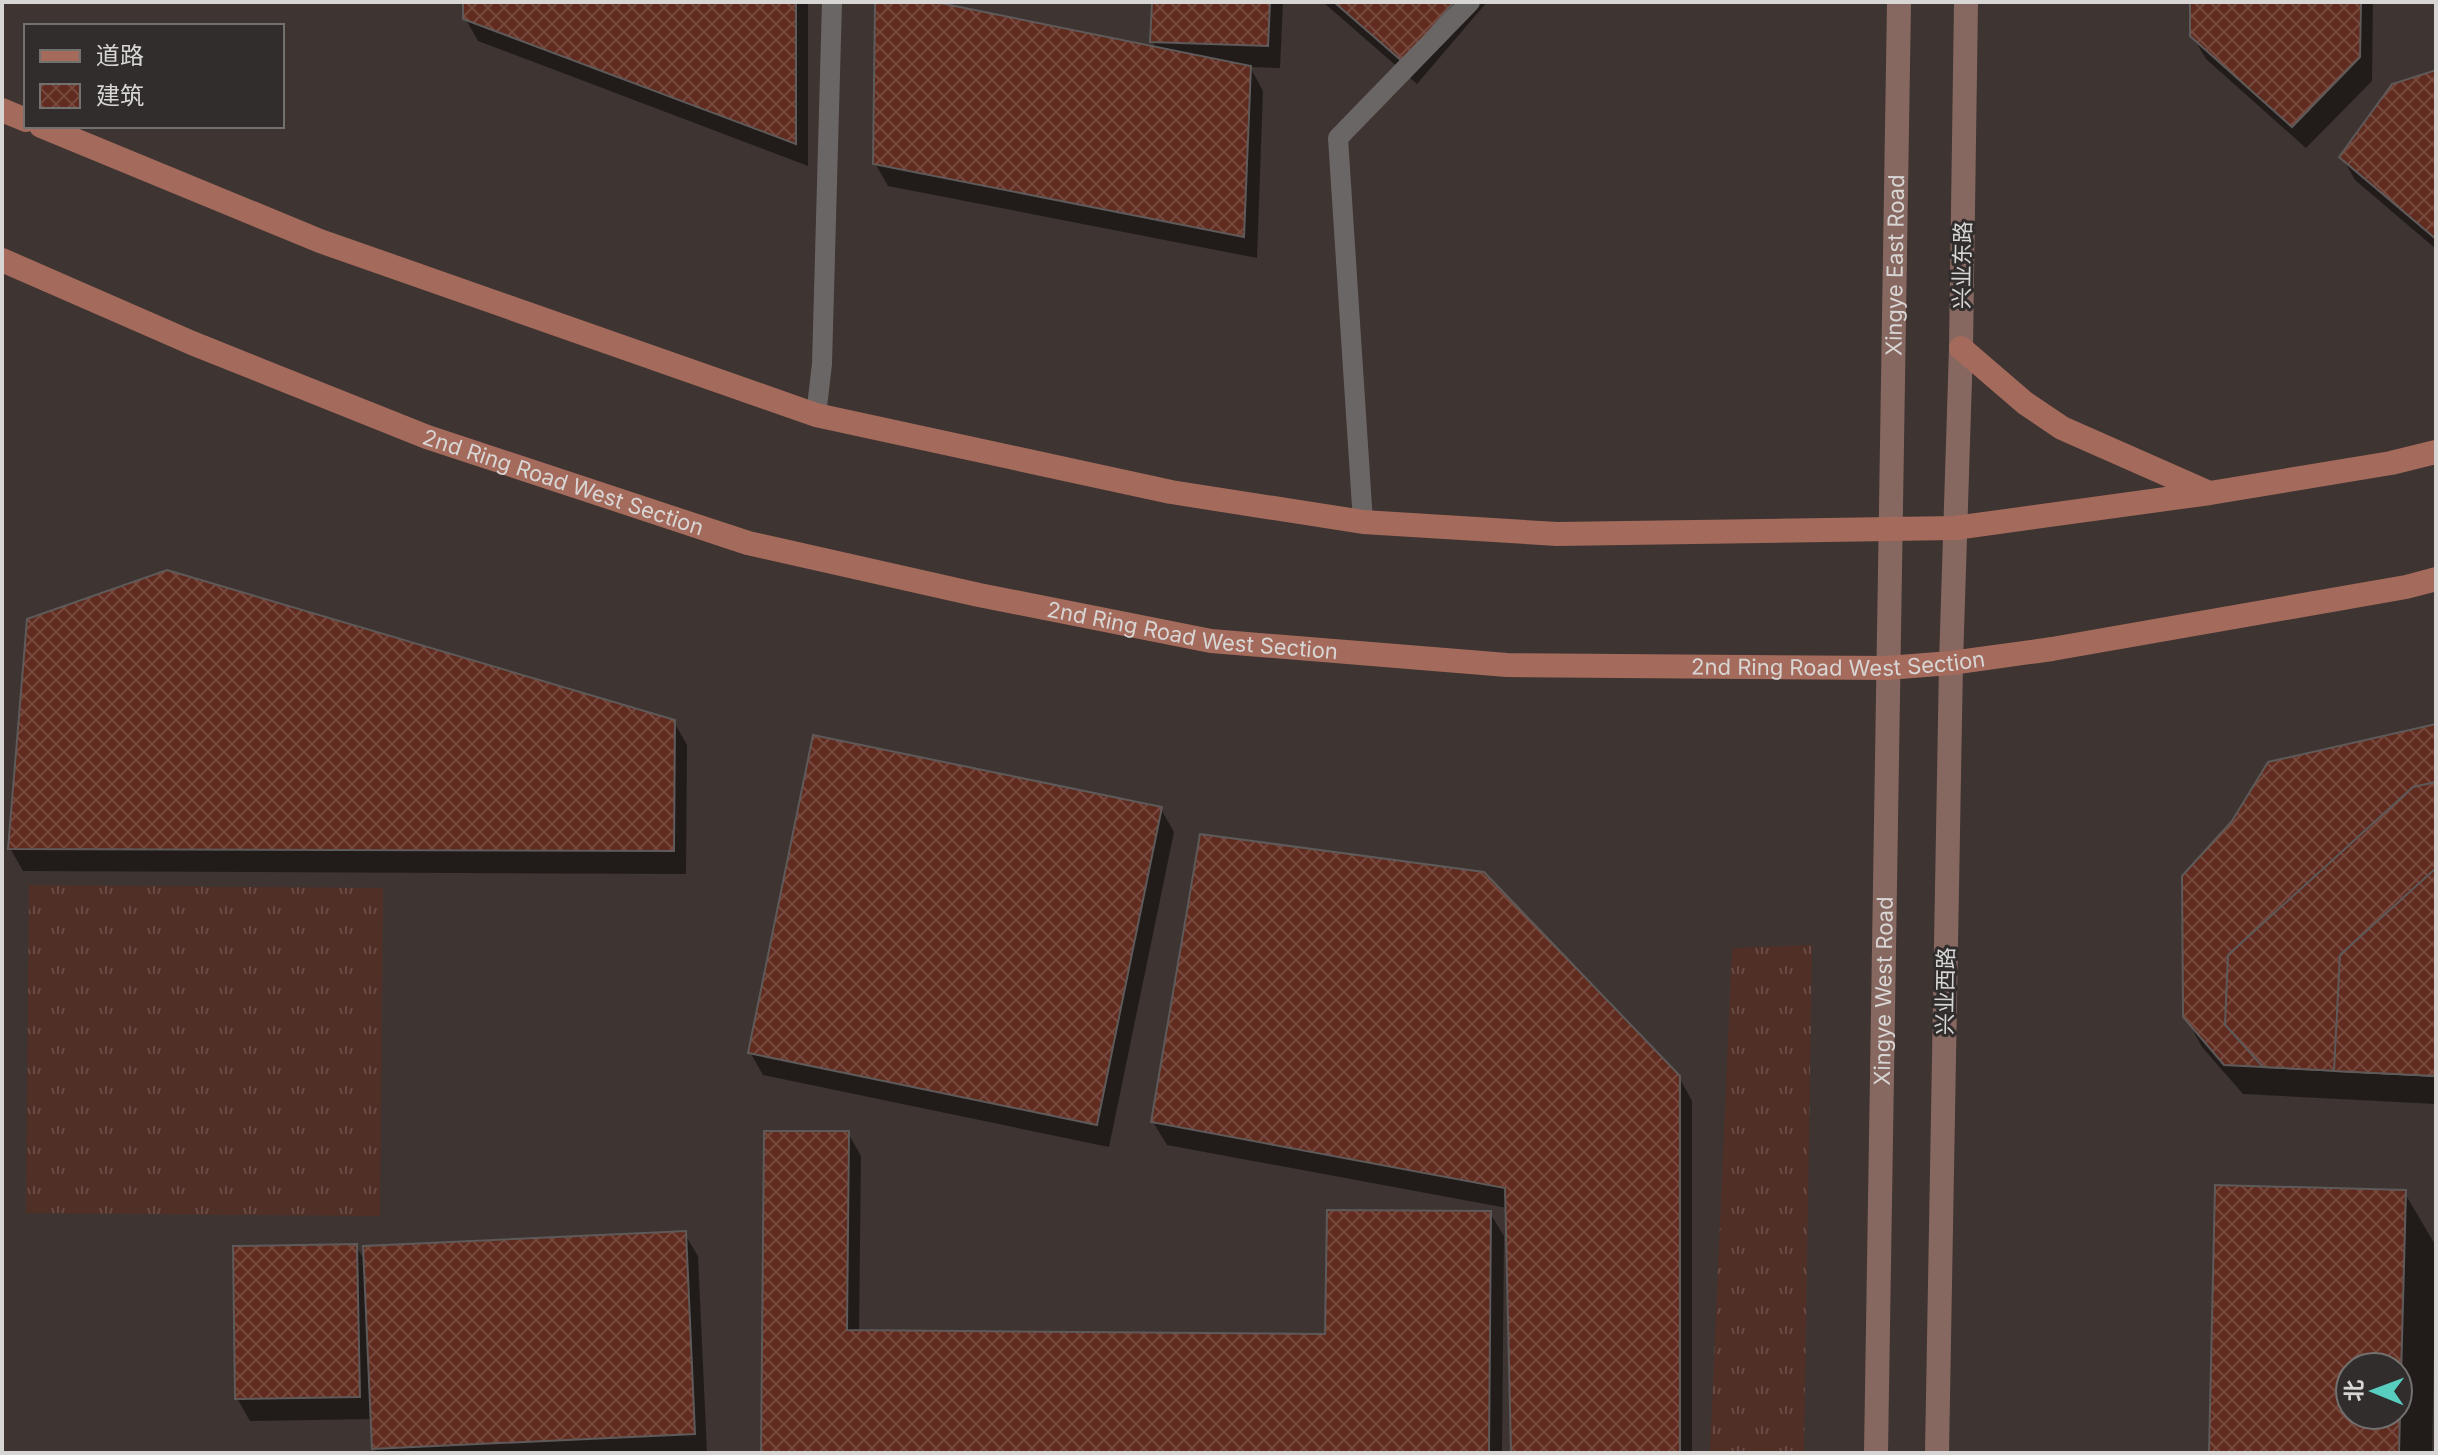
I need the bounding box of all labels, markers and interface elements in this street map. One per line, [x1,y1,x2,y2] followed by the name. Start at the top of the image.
[24,24,284,128] legend
[96,41,144,70] text: 道路
[96,81,144,110] text: 建筑
[1880,174,1909,356] street label: Xingye East Road
[1948,221,1976,309] street label: 兴业东路
[420,424,707,540] street label: 2nd Ring Road West Section
[1045,596,1339,664] street label: 2nd Ring Road West Section
[1691,645,1987,681] street label: 2nd Ring Road West Section
[1869,896,1898,1086] street label: Xingye West Road
[1931,947,1959,1035] street label: 兴业西路
[2334,1351,2414,1431] north arrow
[2341,1379,2367,1402] text: 北

